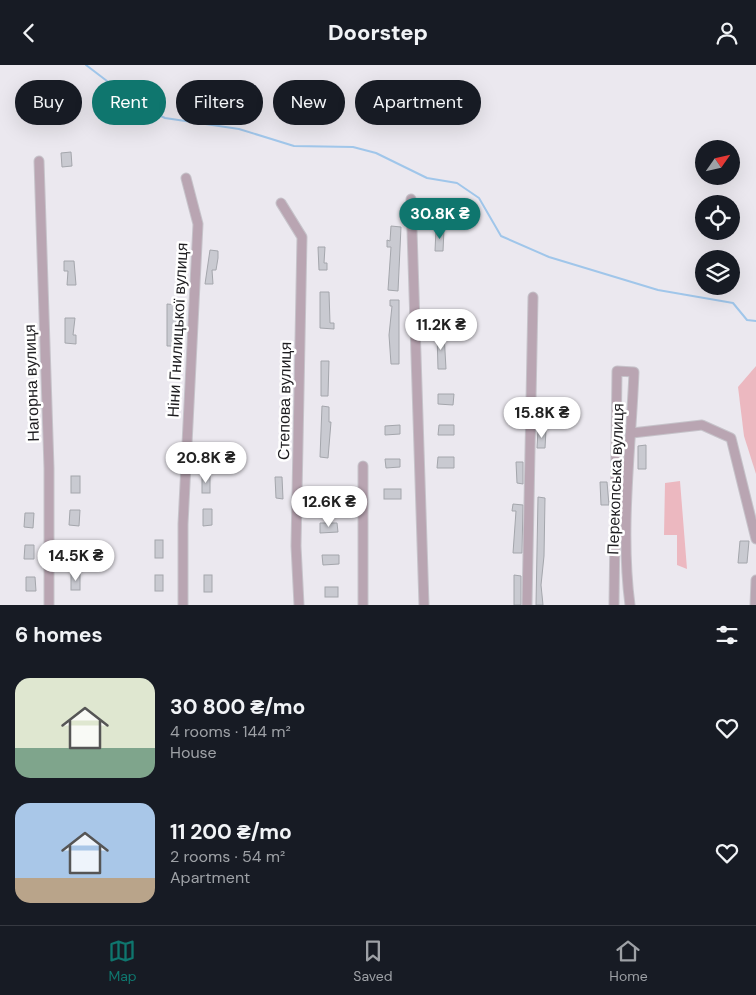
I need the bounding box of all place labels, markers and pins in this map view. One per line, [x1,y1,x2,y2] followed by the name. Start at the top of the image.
[394,197,486,240] pin: 30.8K ₴
[395,309,487,351] pin: 11.2K ₴
[496,397,588,439] pin: 15.8K ₴
[160,441,252,484] pin: 20.8K ₴
[283,485,375,528] pin: 12.6K ₴
[30,539,122,582] pin: 14.5K ₴

